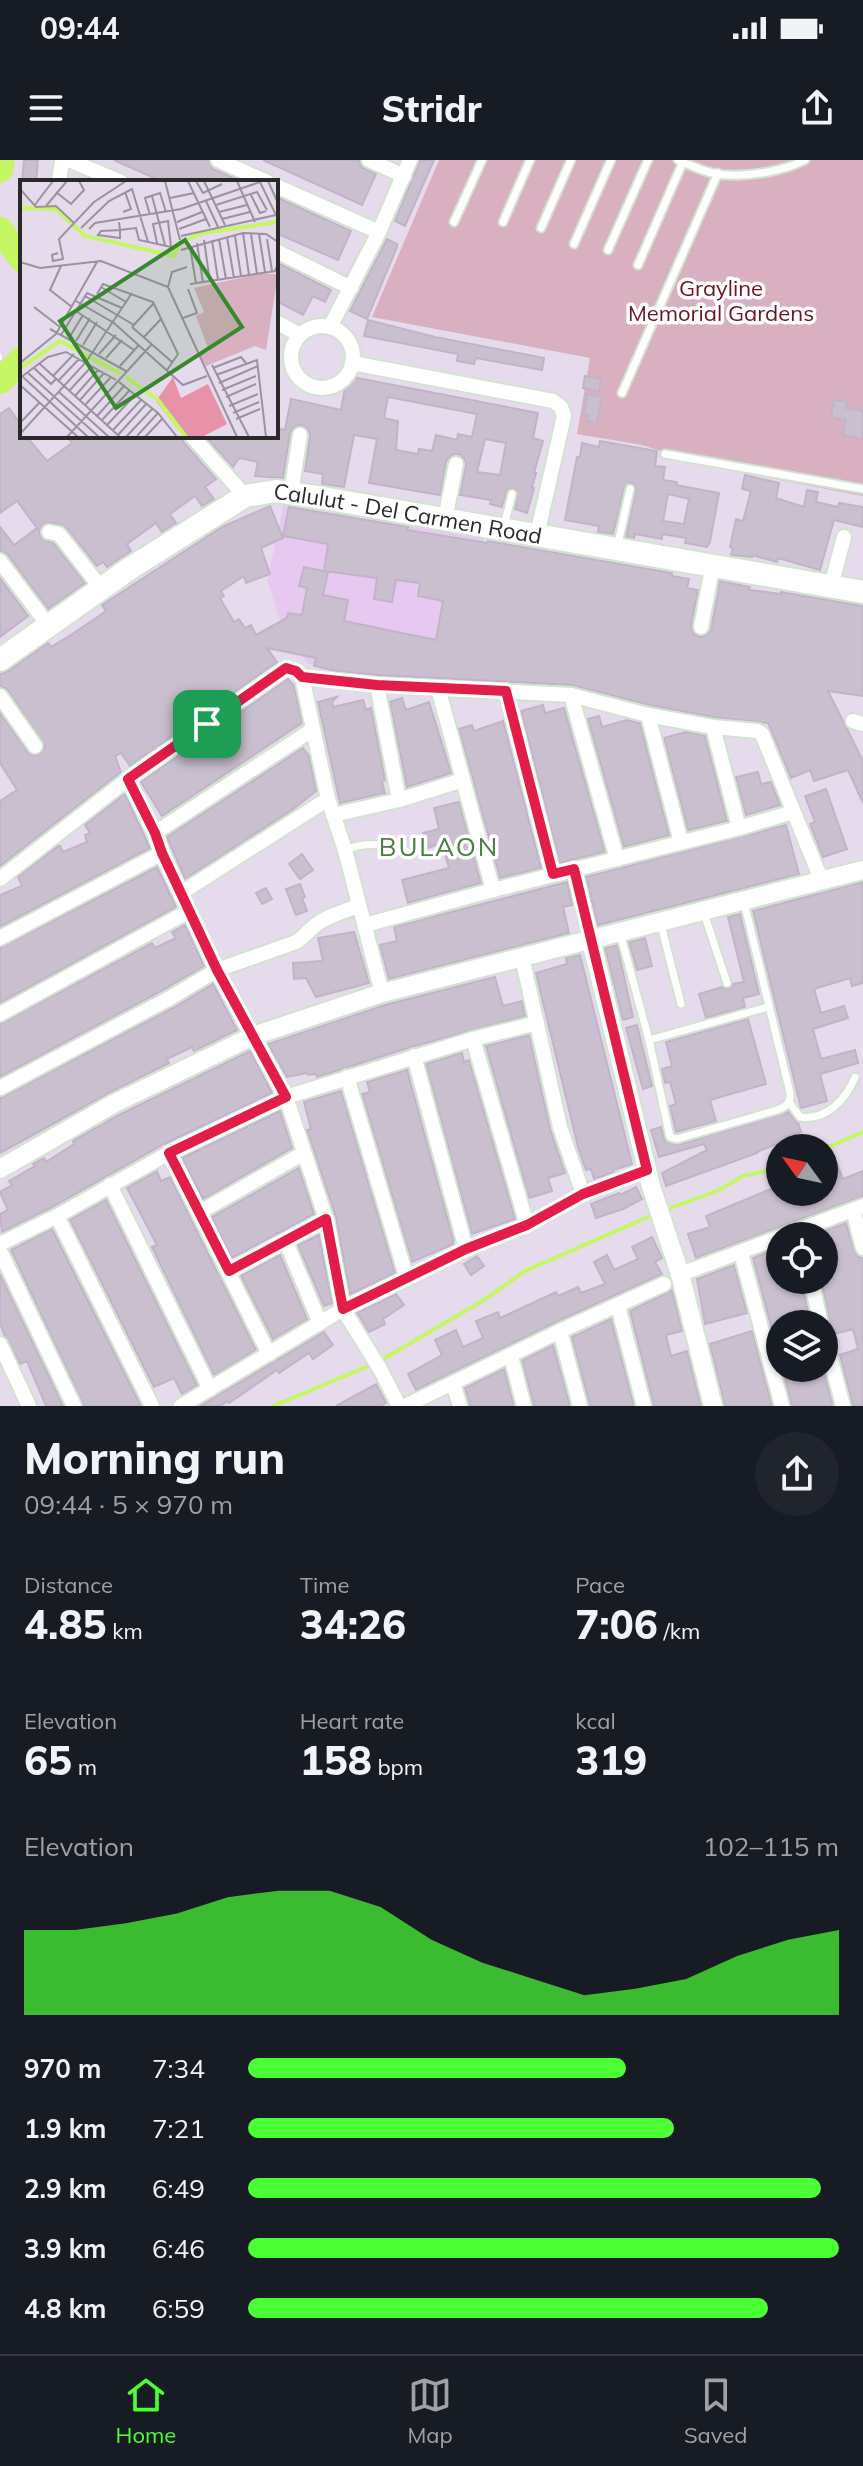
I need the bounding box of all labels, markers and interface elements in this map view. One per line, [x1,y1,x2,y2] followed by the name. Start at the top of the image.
[40,9,119,47] text: 09:44
[24,86,68,130] icon: menu
[382,86,481,131] text: Stridr
[795,86,839,130] icon: share
[20,180,278,438] inset map
[628,274,814,327] park label: Grayline Memorial Gardens
[272,477,544,550] street label: Calulut - Del Carmen Road
[173,690,241,758] pin
[185,702,229,746] icon: arrive
[379,830,499,863] district label: BULAON
[766,1134,838,1206] north arrow
[766,1134,838,1382] map controls
[766,1222,838,1294] button: locate
[766,1310,838,1382] button: layers
[24,1430,285,1485] text: Morning run
[755,1432,839,1516] button: share
[24,1488,233,1521] text: 09:44 · 5 × 970 m
[24,1571,113,1599] text: Distance
[300,1571,349,1599] text: Time
[575,1571,625,1599] text: Pace
[24,1599,106,1649] text: 4.85
[300,1599,406,1649] text: 34:26
[575,1599,658,1649] text: 7:06
[106,1617,143,1645] text: km
[658,1617,700,1645] text: /km
[24,1707,117,1735] text: Elevation
[300,1707,404,1735] text: Heart rate
[575,1707,616,1735] text: kcal
[24,1735,72,1785] text: 65
[300,1735,372,1785] text: 158
[575,1735,647,1785] text: 319
[72,1753,97,1781] text: m
[372,1753,423,1781] text: bpm
[24,1830,134,1863] text: Elevation
[703,1830,839,1863] text: 102–115 m
[24,2052,101,2085] text: 970 m
[152,2052,205,2085] text: 7:34
[24,2112,107,2145] text: 1.9 km
[152,2112,205,2145] text: 7:21
[24,2172,107,2205] text: 2.9 km
[152,2172,205,2205] text: 6:49
[24,2232,107,2265] text: 3.9 km
[152,2232,205,2265] text: 6:46
[24,2292,107,2325] text: 4.8 km
[152,2292,205,2325] text: 6:59
[116,2373,176,2449] tab: Home
[407,2373,453,2449] tab: Map
[684,2373,747,2449] tab: Saved

